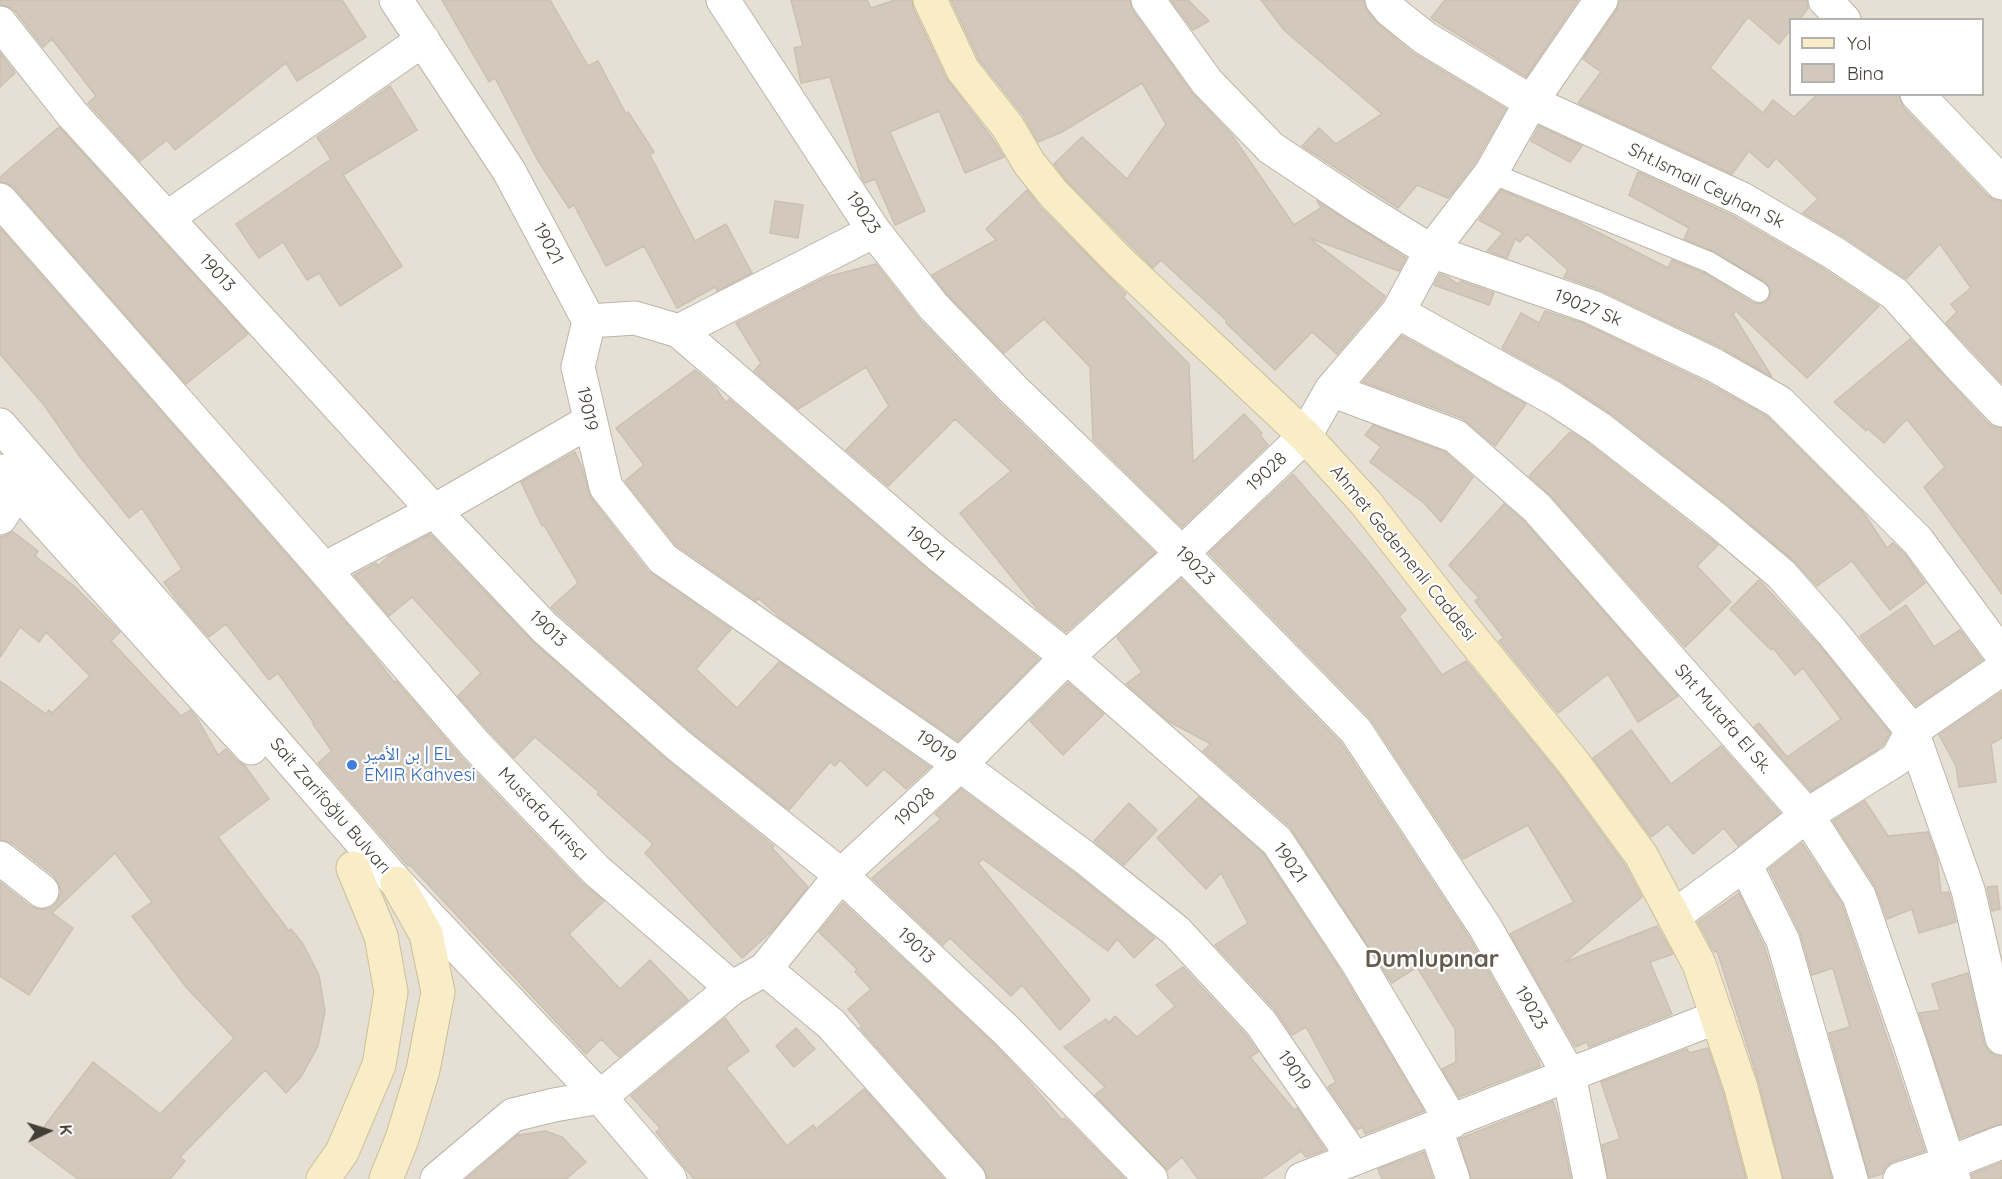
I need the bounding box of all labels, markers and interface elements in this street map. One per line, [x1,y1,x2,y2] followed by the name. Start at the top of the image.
[1789,18,1984,96] legend
[1847,32,1871,55] text: Yol
[1847,62,1884,85] text: Bina
[1624,139,1788,233] street label: Sht.Ismail Ceyhan Sk
[841,188,885,238] street label: 19023
[528,219,568,269] street label: 19021
[194,250,240,296] street label: 19013
[1551,285,1625,331] street label: 19027 Sk
[572,385,602,433] street label: 19019
[1242,448,1292,496] street label: 19028
[1325,461,1481,645] street label: Ahmet Gedemenli Caddesi
[901,522,949,566] street label: 19021
[1171,542,1219,590] street label: 19023
[525,606,571,652] street label: 19013
[1670,660,1776,778] street label: Sht Mutafa El Sk.
[912,726,960,768] street label: 19019
[265,734,395,878] street label: Sait Zarifoğlu Bulvarı
[364,744,476,786] place label: بن الأمير | EL EMIR Kahvesi
[345,758,359,772] marker: بن الأمير | EL EMIR Kahvesi
[493,763,593,865] street label: Mustafa Kırısçı
[890,783,940,831] street label: 19028
[1269,839,1311,887] street label: 19021
[893,923,939,969] street label: 19013
[1365,946,1499,974] district label: Dumlupınar
[1510,982,1552,1034] street label: 19023
[1273,1047,1315,1095] street label: 19019
[18,1101,78,1161] north arrow
[56,1124,76,1136] text: K

